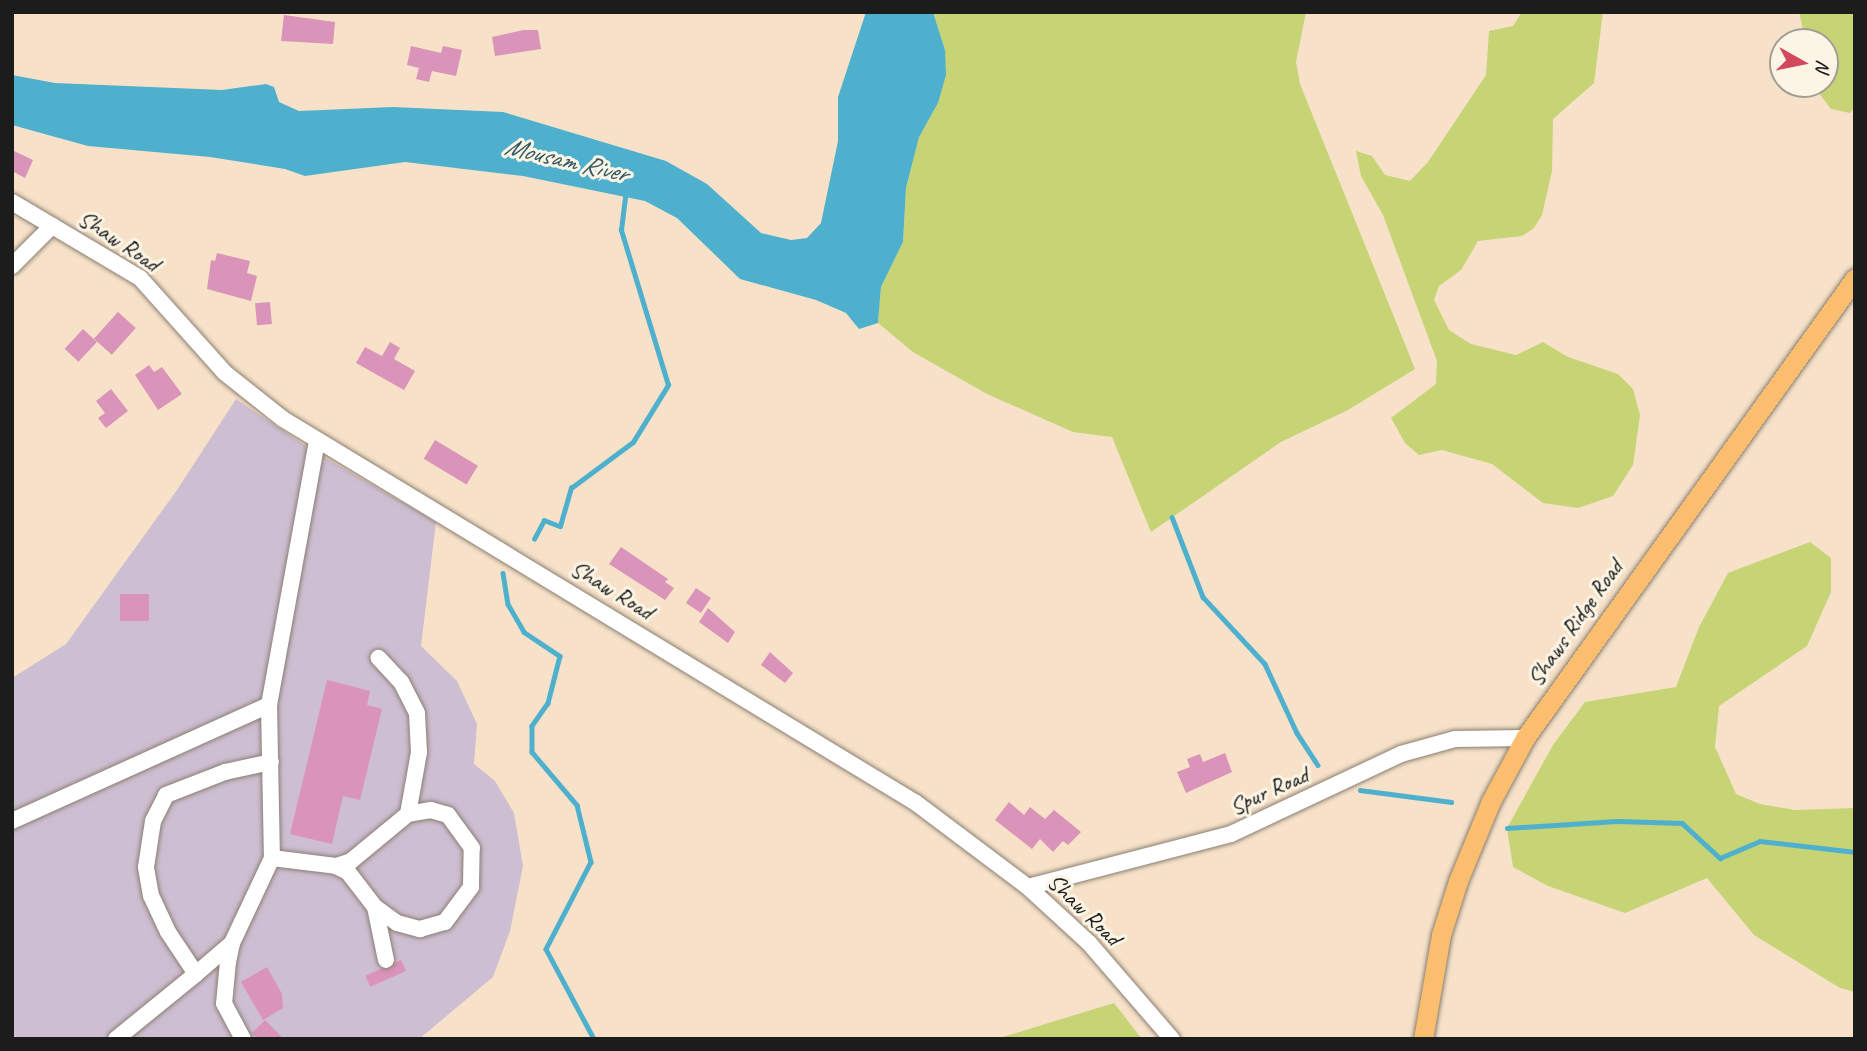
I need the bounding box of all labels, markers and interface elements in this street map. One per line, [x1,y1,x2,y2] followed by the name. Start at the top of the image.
[1769,28,1839,98] north arrow
[1810,58,1836,74] text: N
[502,131,630,189] water label: Mousam River
[73,204,165,278] street label: Shaw Road
[565,554,659,626] street label: Shaw Road
[1520,554,1630,692] street label: Shaws Ridge Road
[1225,760,1313,822] street label: Spur Road
[1041,868,1127,952] street label: Shaw Road

